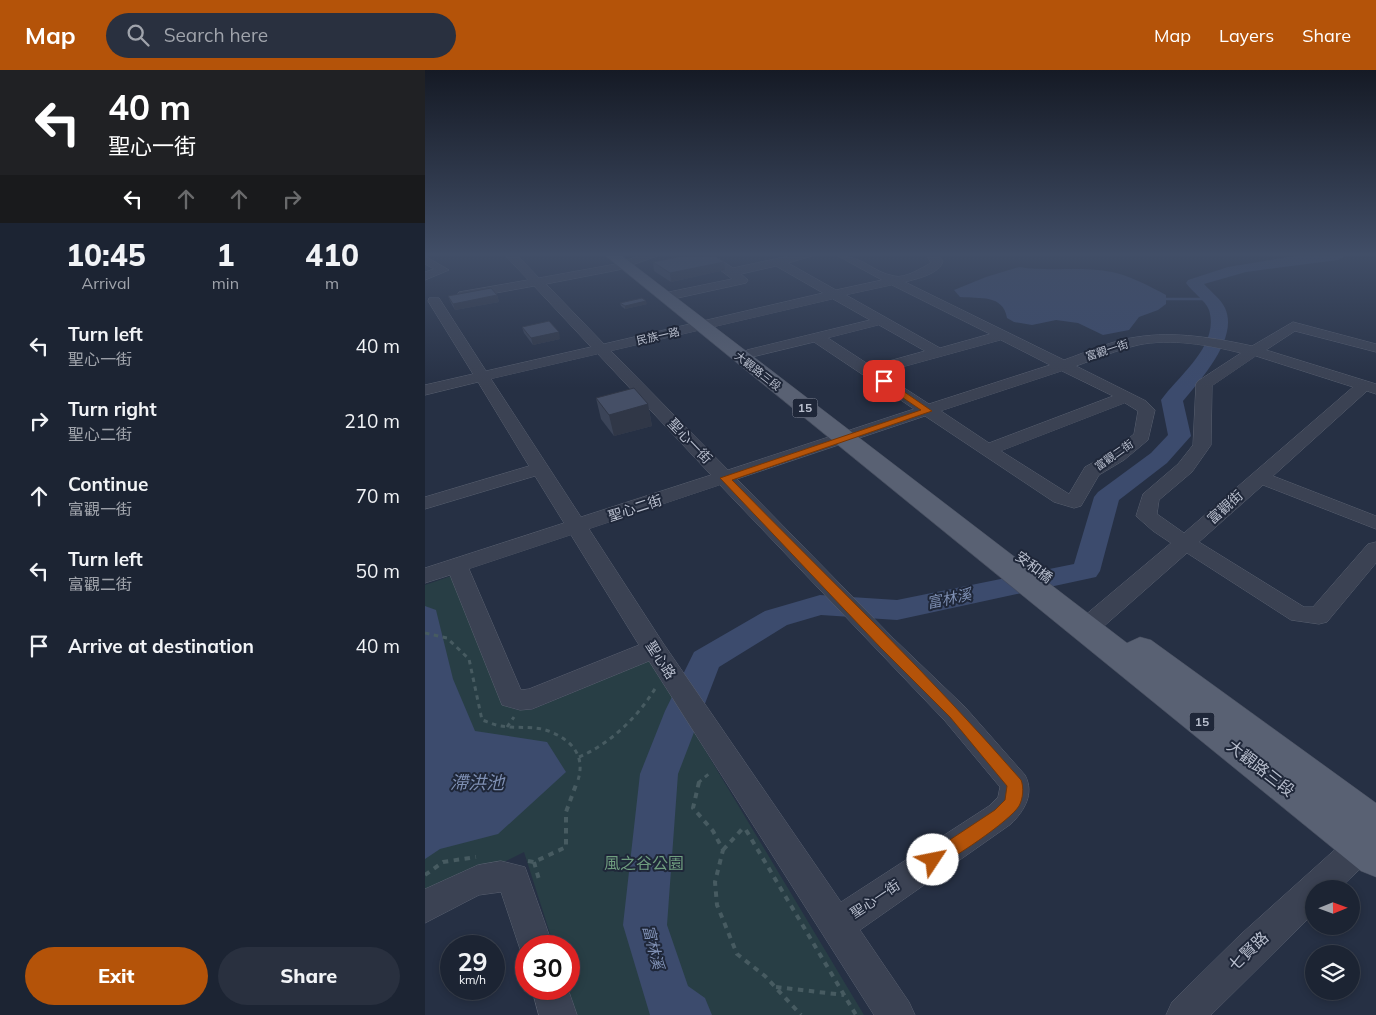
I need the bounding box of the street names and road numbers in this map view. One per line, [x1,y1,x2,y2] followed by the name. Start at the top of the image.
[635,324,681,348] street label: 民族一路
[1084,337,1130,363] street label: 富觀一街
[732,349,784,393] street label: 大觀路三段
[793,398,817,418] road number: 15
[664,415,716,467] street label: 聖心一街
[1092,437,1136,473] street label: 富觀二街
[1203,486,1247,528] street label: 富觀街
[606,491,664,525] street label: 聖心二街
[1012,547,1056,587] street label: 安和橋
[642,637,680,683] street label: 聖心路
[1189,712,1215,732] road number: 15
[1223,735,1299,801] street label: 大觀路三段
[847,876,903,922] street label: 聖心一街
[1224,927,1272,975] street label: 七賢路

